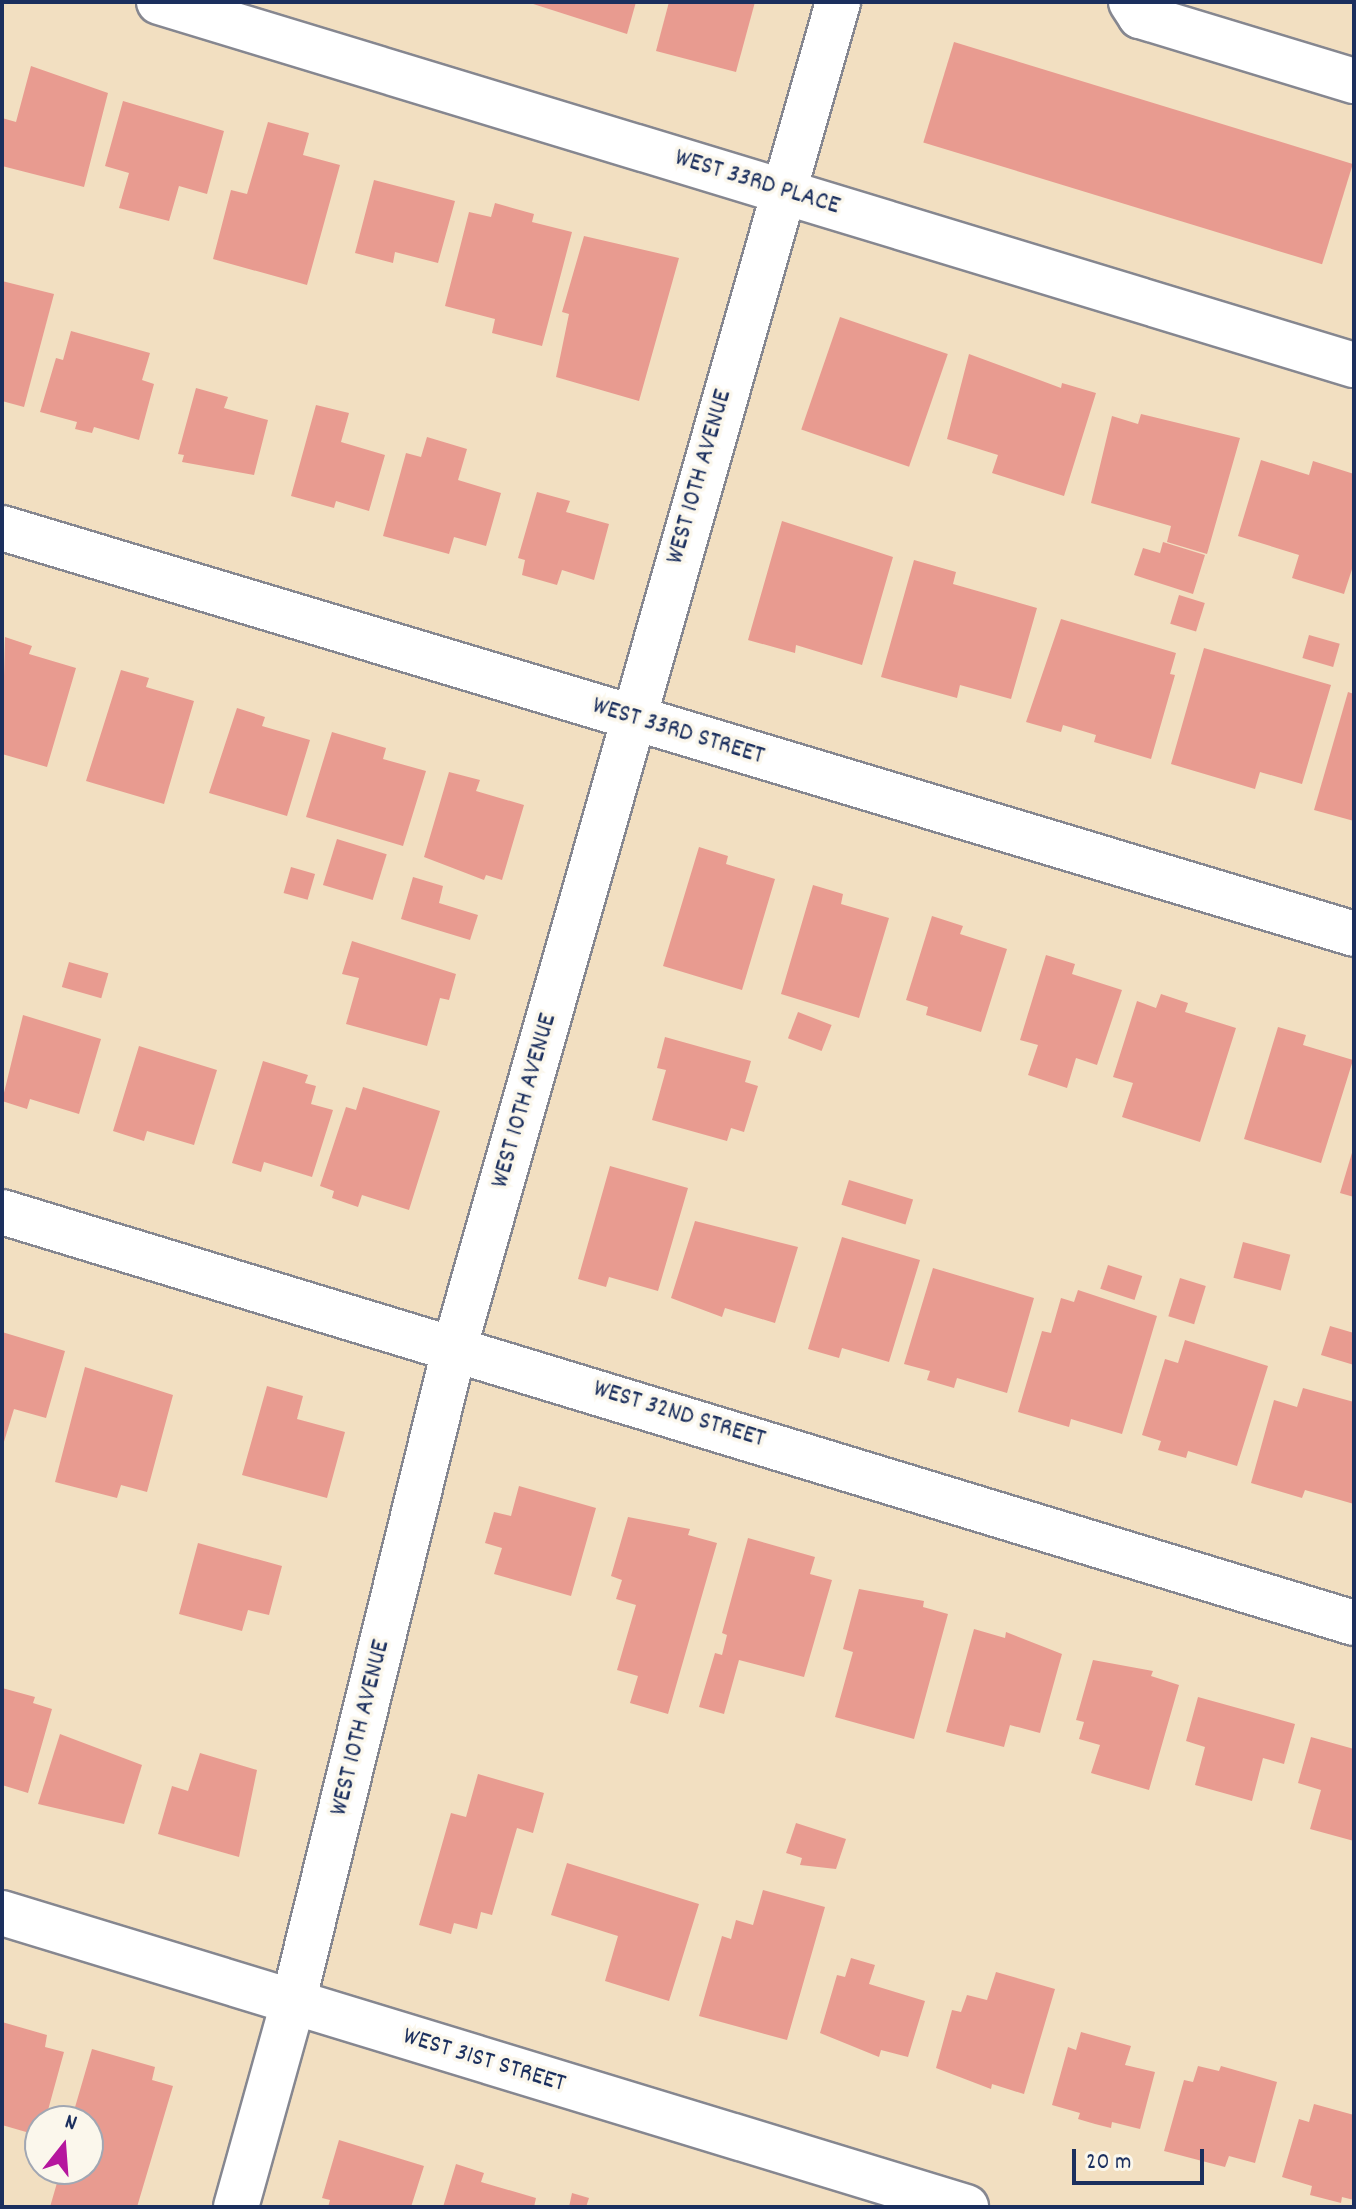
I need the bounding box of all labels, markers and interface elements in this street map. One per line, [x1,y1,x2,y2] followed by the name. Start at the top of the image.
[671,143,843,223] street label: WEST 33RD PLACE
[660,386,740,568] street label: WEST 10TH AVENUE
[588,691,768,773] street label: WEST 33RD STREET
[485,1010,565,1192] street label: WEST 10TH AVENUE
[589,1374,769,1456] street label: WEST 32ND STREET
[324,1637,398,1819] street label: WEST 10TH AVENUE
[399,2022,569,2100] street label: WEST 31ST STREET
[24,2105,104,2185] north arrow
[61,2107,80,2140] text: N
[1076,2133,1208,2183] scale bar
[1086,2146,1132,2180] text: 20 m

